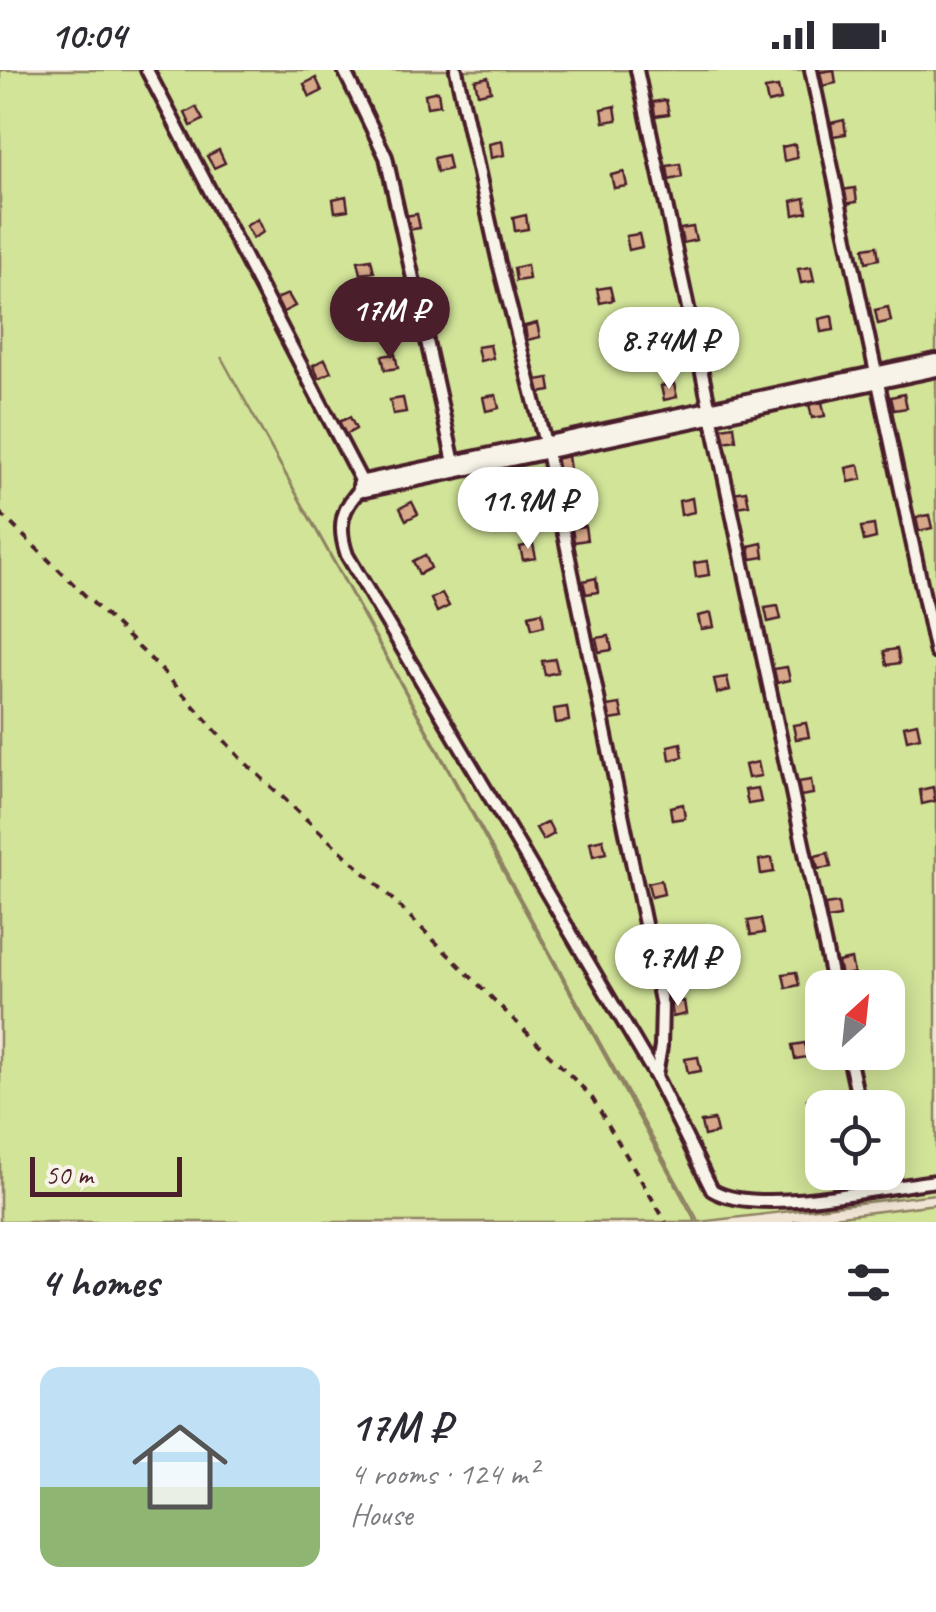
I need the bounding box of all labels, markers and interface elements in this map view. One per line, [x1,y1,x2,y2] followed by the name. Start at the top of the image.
[50,12,126,59] text: 10:04
[320,277,460,362] pin: 17M ₽
[352,289,428,330] text: 17M ₽
[577,307,761,392] pin: 8.74M ₽
[620,319,718,360] text: 8.74M ₽
[436,467,620,552] pin: 11.9M ₽
[480,479,576,520] text: 11.9M ₽
[597,924,759,1009] pin: 9.7M ₽
[637,936,719,977] text: 9.7M ₽
[805,970,905,1070] north arrow
[805,970,905,1190] map controls
[805,1090,905,1190] button: locate
[30,1152,182,1196] scale bar
[45,1157,93,1192] text: 50 m
[841,1255,896,1310] icon: filters
[40,1256,159,1309] text: 4 homes
[350,1400,450,1453] text: 17M ₽
[120,1407,240,1527] icon: home
[350,1453,537,1494] text: 4 rooms · 124 m²
[350,1494,412,1535] text: House

